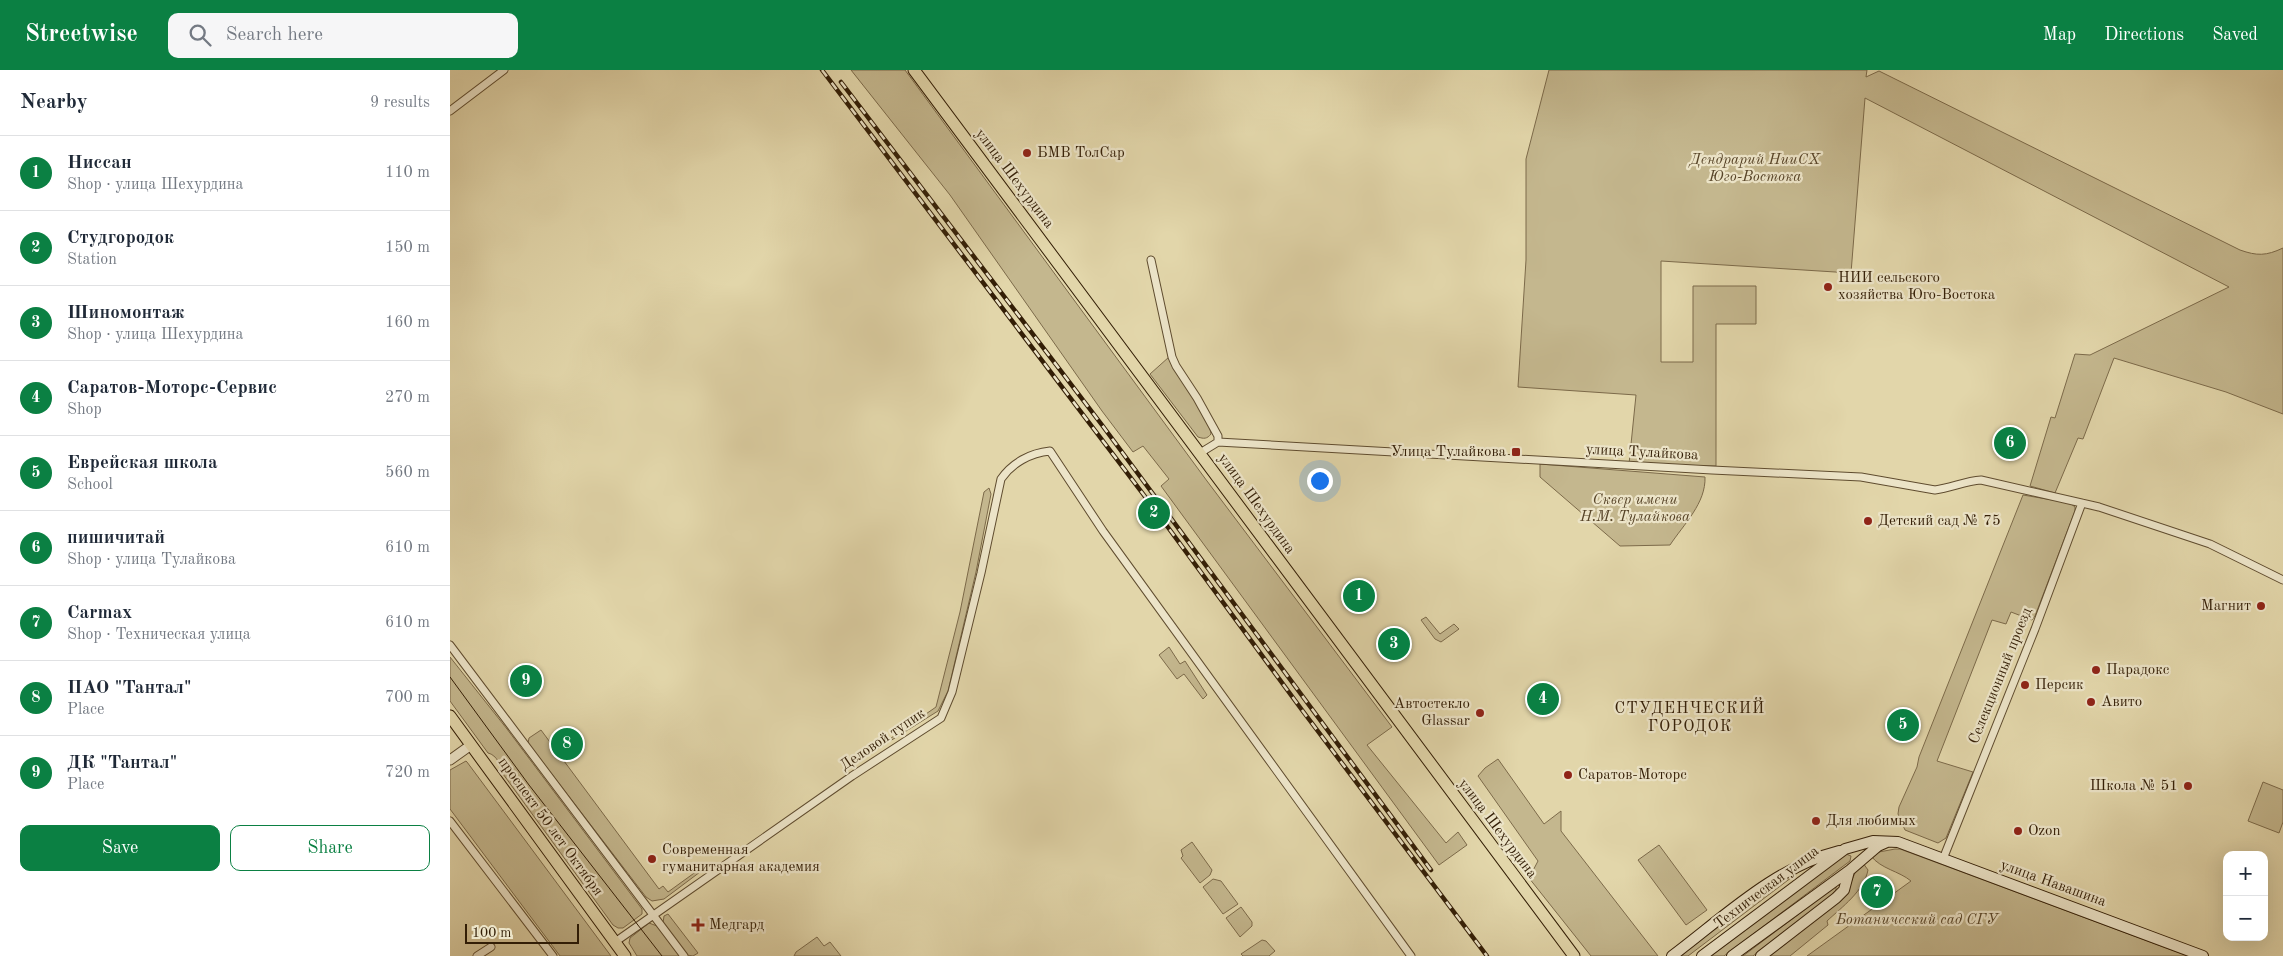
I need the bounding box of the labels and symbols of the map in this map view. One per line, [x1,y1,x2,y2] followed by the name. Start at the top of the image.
[972,127,1056,232] street label: улица Шехурдина
[1037,146,1125,161] place label: БМВ ТолСар
[1021,147,1033,159] marker: БМВ ТолСар
[1688,153,1822,185] park label: Дендрарий НииСХ Юго-Востока
[1838,271,1996,303] place label: НИИ сельского хозяйства Юго-Востока
[1822,281,1834,293] marker: НИИ сельского хозяйства Юго-Востока
[1994,424,2026,462] pin: 6
[1585,443,1699,463] street label: улица Тулайкова
[1391,445,1507,460] place label: Улица Тулайкова
[1510,446,1522,458] marker: Улица Тулайкова
[1215,451,1298,557] street label: улица Шехурдина
[1307,468,1333,494] your location
[1579,493,1690,525] park label: Сквер имени Н.М. Тулайкова
[1138,494,1170,532] pin: 2
[1878,514,2001,529] place label: Детский сад № 75
[1862,515,1874,527] marker: Детский сад № 75
[1343,577,1375,615] pin: 1
[2201,599,2251,614] place label: Магнит
[2255,600,2267,612] marker: Магнит
[1967,605,2035,746] street label: Селекционный проезд
[1378,625,1410,663] pin: 3
[510,662,542,700] pin: 9
[2106,663,2170,678] place label: Парадокс
[2090,664,2102,676] marker: Парадокс
[2035,678,2084,693] place label: Персик
[2019,679,2031,691] marker: Персик
[1527,680,1559,718] pin: 4
[2101,695,2142,710] place label: Авито
[2085,696,2097,708] marker: Авито
[1394,697,1470,729] place label: Автостекло Glassar
[1615,697,1765,735] district label: СТУДЕНЧЕСКИЙ ГОРОДОК
[838,706,929,774] street label: Деловой тупик
[1887,706,1919,744] pin: 5
[1474,707,1486,719] marker: Автостекло Glassar
[551,725,583,763] pin: 8
[495,755,605,899] street label: проспект 50 лет Октября
[1578,768,1687,783] place label: Саратов-Моторс
[1562,769,1574,781] marker: Саратов-Моторс
[1455,777,1539,882] street label: улица Шехурдина
[2090,779,2178,794] place label: Школа № 51
[2182,780,2194,792] marker: Школа № 51
[1826,814,1916,829] place label: Для любимых
[1810,815,1822,827] marker: Для любимых
[2028,824,2061,839] place label: Ozon
[2012,825,2024,837] marker: Ozon
[662,843,820,875] place label: Современная гуманитарная академия
[1712,843,1823,932] street label: Техническая улица
[646,853,658,865] marker: Современная гуманитарная академия
[1998,858,2109,910] street label: улица Навашина
[1861,873,1893,911] pin: 7
[1835,913,2000,928] park label: Ботанический сад СГУ
[691,918,705,932] marker: Медгард
[709,918,765,933] place label: Медгард
[465,921,579,944] scale bar

